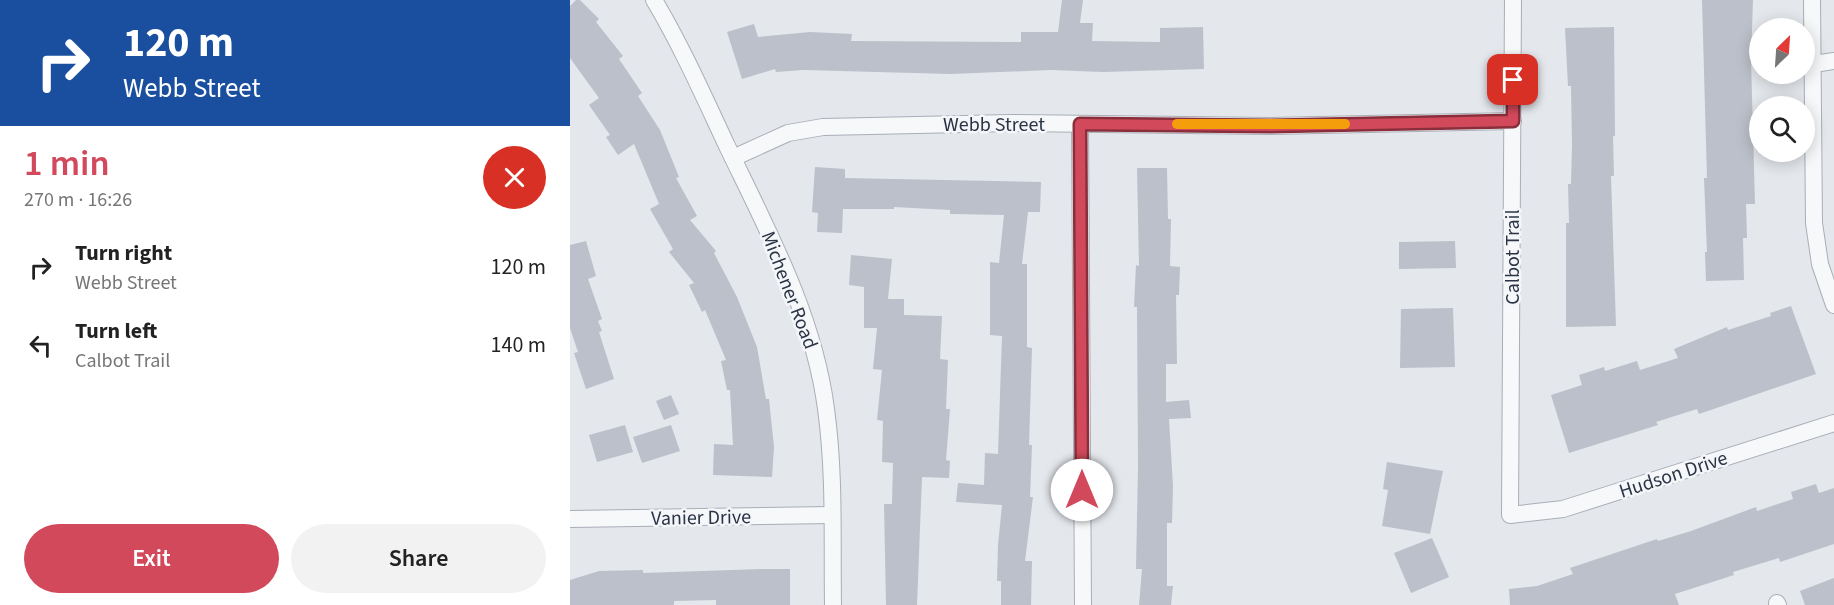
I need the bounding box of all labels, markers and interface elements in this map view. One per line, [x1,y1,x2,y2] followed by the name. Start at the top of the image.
[123,13,234,73] text: 120 m
[1749,18,1815,84] north arrow
[1749,18,1815,162] map controls
[24,24,102,102] icon: right
[1487,54,1538,105] pin
[1496,63,1529,96] icon: arrive
[123,69,261,108] text: Webb Street
[1749,96,1815,162] button: search
[943,111,1045,139] street label: Webb Street
[24,138,110,189] text: 1 min
[483,146,546,209] button: close
[24,186,132,214] text: 270 m · 16:26
[1499,209,1527,305] street label: Calbot Trail
[754,227,824,353] street label: Michener Road
[75,237,172,269] text: Turn right
[24,251,57,284] icon: right
[491,251,546,283] text: 120 m
[75,269,177,297] text: Webb Street
[75,315,157,347] text: Turn left
[24,329,57,362] icon: left
[491,329,546,361] text: 140 m
[75,347,170,375] text: Calbot Trail
[1615,444,1731,506] street label: Hudson Drive
[1050,458,1114,522] position arrow
[651,503,751,533] street label: Vanier Drive
[24,524,279,593] button: Exit
[291,524,546,593] button: Share

